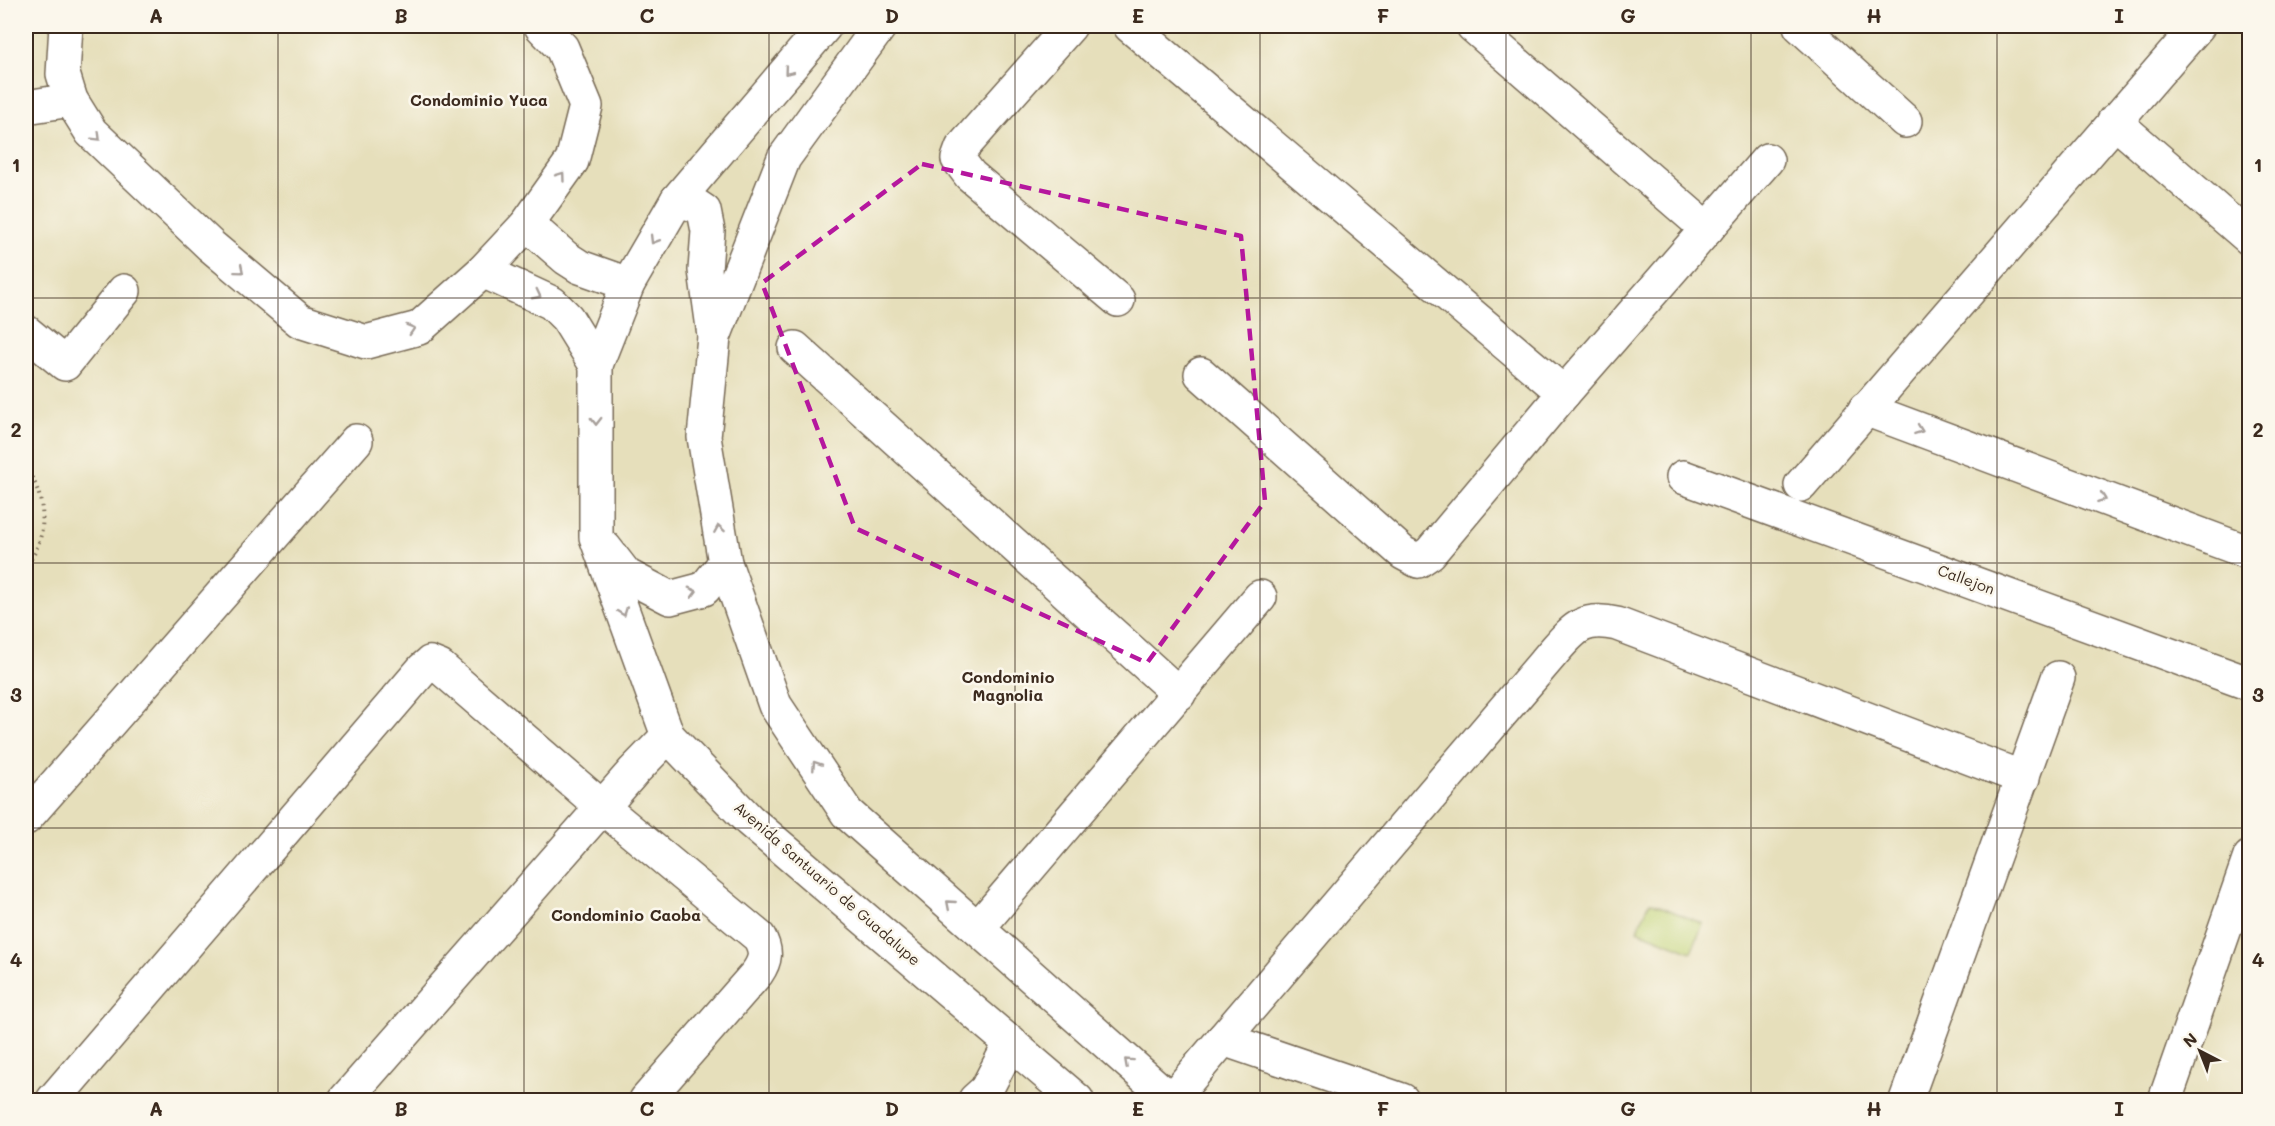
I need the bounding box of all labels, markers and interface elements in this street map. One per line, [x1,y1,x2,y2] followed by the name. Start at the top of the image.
[149,2,163,28] text: A
[394,2,408,28] text: B
[640,2,655,28] text: C
[885,2,899,28] text: D
[1132,2,1144,28] text: E
[1377,2,1390,28] text: F
[1620,2,1636,28] text: G
[1866,2,1882,28] text: H
[2114,2,2124,28] text: I
[784,64,795,75] one-way arrow
[410,89,548,110] district label: Condominio Yuca
[90,130,101,141] one-way arrow
[12,151,20,177] text: 1
[2254,151,2262,177] text: 1
[554,172,565,183] one-way arrow
[650,234,661,244] one-way arrow
[233,263,244,274] one-way arrow
[531,288,541,299] one-way arrow
[405,324,416,337] one-way arrow
[10,416,22,442] text: 2
[2252,416,2264,442] text: 2
[590,417,602,426] one-way arrow
[1913,422,1924,435] one-way arrow
[2096,491,2107,503] one-way arrow
[714,524,726,533] one-way arrow
[1935,560,1998,599] street label: Callejon
[688,587,698,600] one-way arrow
[615,606,628,617] one-way arrow
[961,666,1055,705] district label: Condominio Magnolia
[10,681,22,707] text: 3
[2252,681,2264,707] text: 3
[812,761,823,772] one-way arrow
[730,797,925,970] street label: Avenida Santuario de Guadalupe
[946,900,957,911] one-way arrow
[551,904,701,925] district label: Condominio Caoba
[10,946,23,972] text: 4
[2252,946,2265,972] text: 4
[2170,1021,2230,1081] north arrow
[2178,1028,2201,1051] text: N
[1124,1058,1134,1069] one-way arrow
[149,1095,163,1121] text: A
[394,1095,408,1121] text: B
[640,1095,655,1121] text: C
[885,1095,899,1121] text: D
[1132,1095,1144,1121] text: E
[1377,1095,1390,1121] text: F
[1620,1095,1636,1121] text: G
[1866,1095,1882,1121] text: H
[2114,1095,2124,1121] text: I

